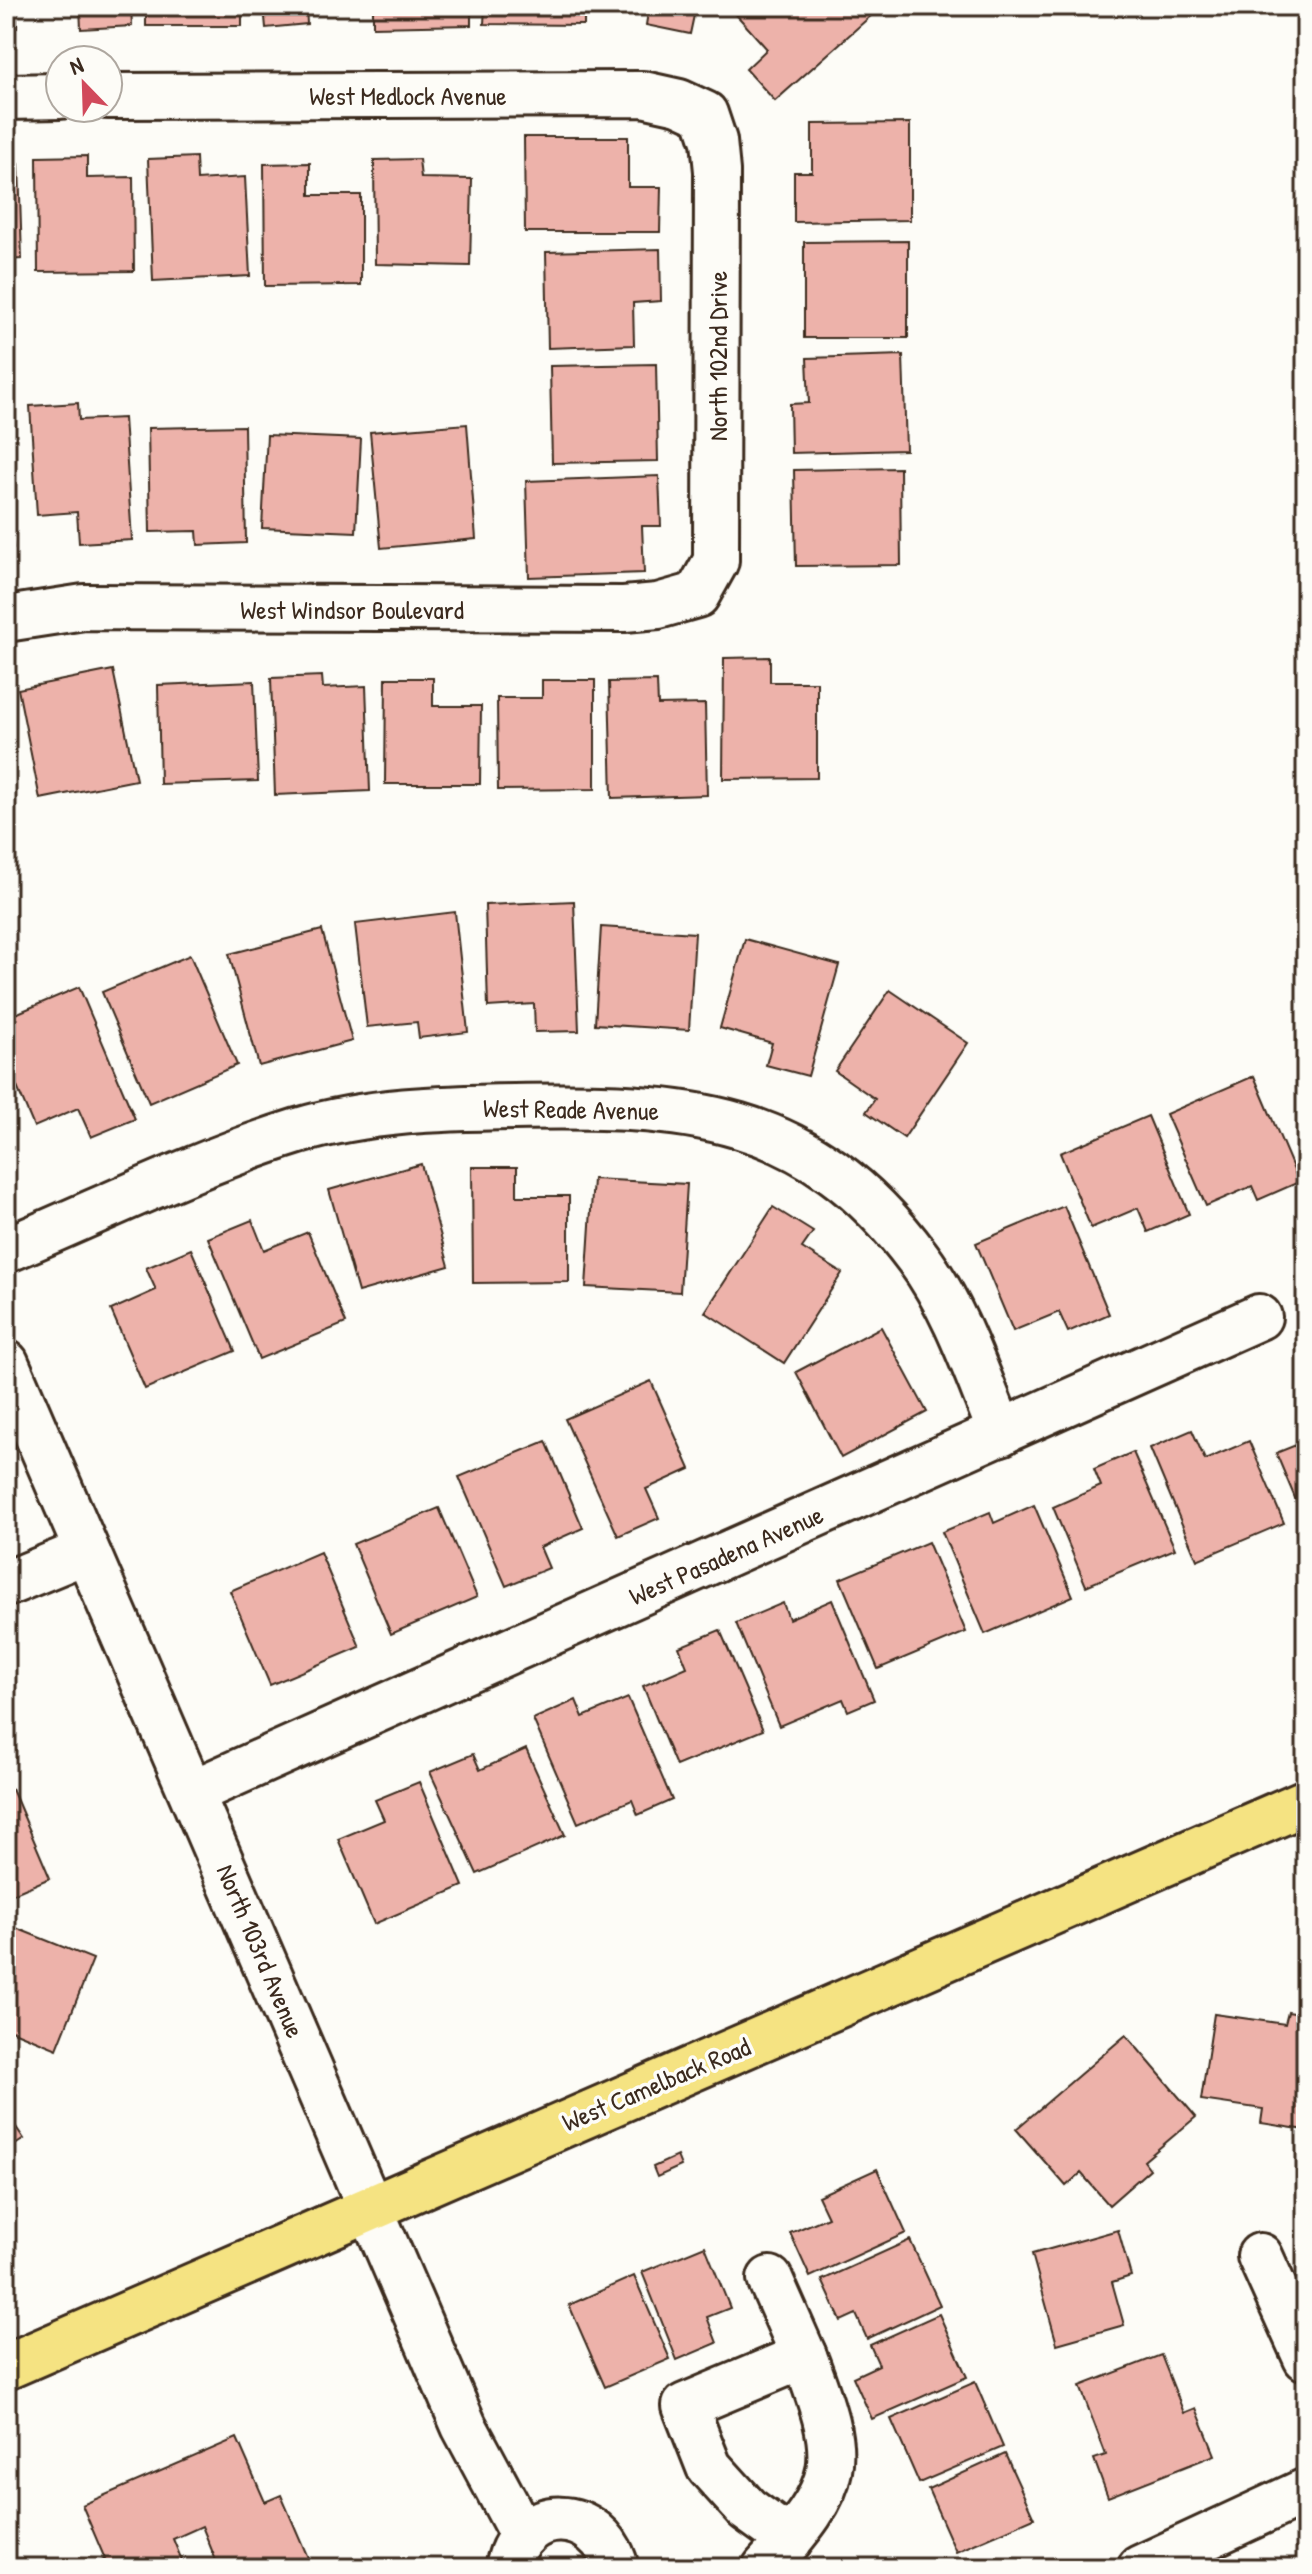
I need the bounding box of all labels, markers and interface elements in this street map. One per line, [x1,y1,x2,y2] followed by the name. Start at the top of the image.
[44,44,124,124] north arrow
[65,49,88,82] text: N
[309,78,507,113] street label: West Medlock Avenue
[700,271,735,441] street label: North 102nd Drive
[240,592,464,627] street label: West Windsor Boulevard
[483,1090,659,1128] street label: West Reade Avenue
[624,1497,828,1613] street label: West Pasadena Avenue
[209,1859,313,2043] street label: North 103rd Avenue
[557,2029,755,2139] street label: West Camelback Road

